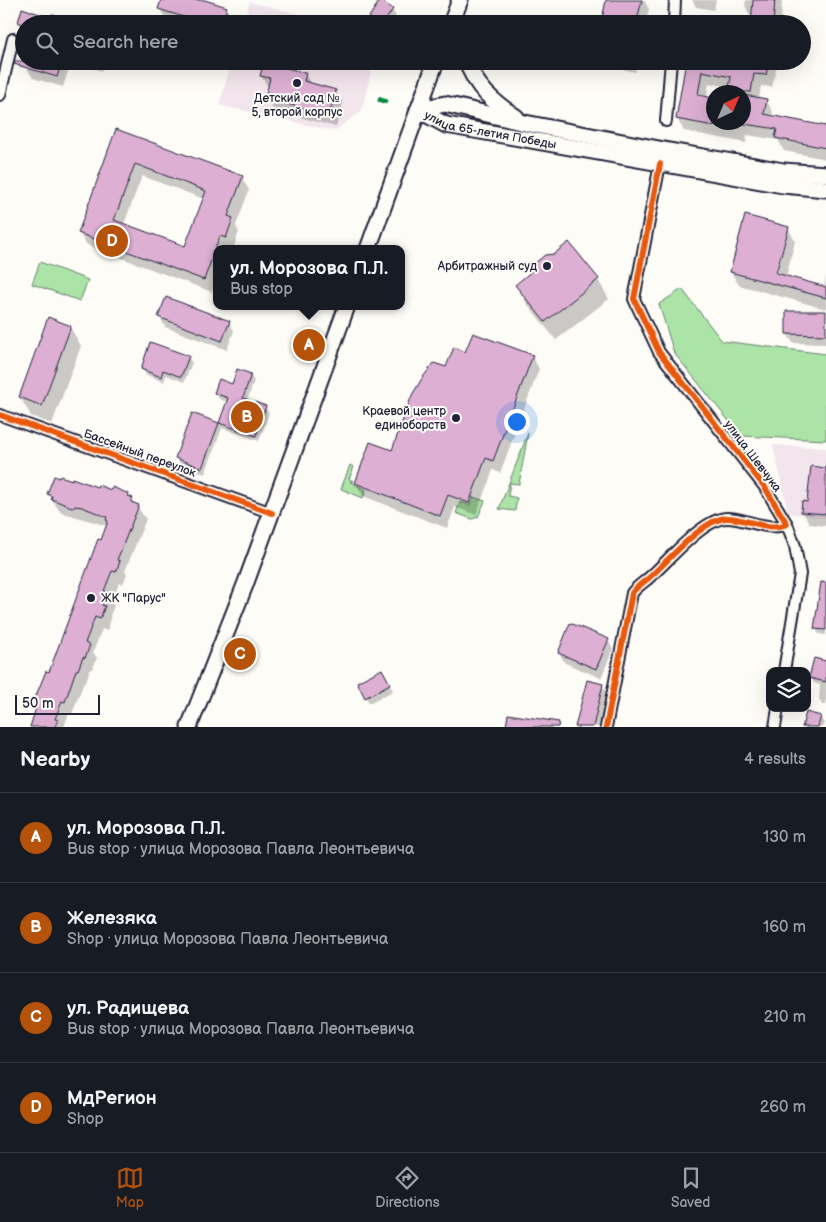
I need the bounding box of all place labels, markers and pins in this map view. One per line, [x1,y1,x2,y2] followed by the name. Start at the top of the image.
[291,77,303,89] marker: Детский сад № 5, второй корпус
[252,91,343,120] place label: Детский сад № 5, второй корпус
[96,222,128,260] pin: D
[437,259,538,274] place label: Арбитражный суд
[541,260,553,272] marker: Арбитражный суд
[293,326,325,364] pin: A
[231,398,263,436] pin: B
[362,404,447,433] place label: Краевой центр единоборств
[450,412,462,424] marker: Краевой центр единоборств
[101,591,166,606] place label: ЖК "Парус"
[85,592,97,604] marker: ЖК "Парус"
[224,635,256,673] pin: C

